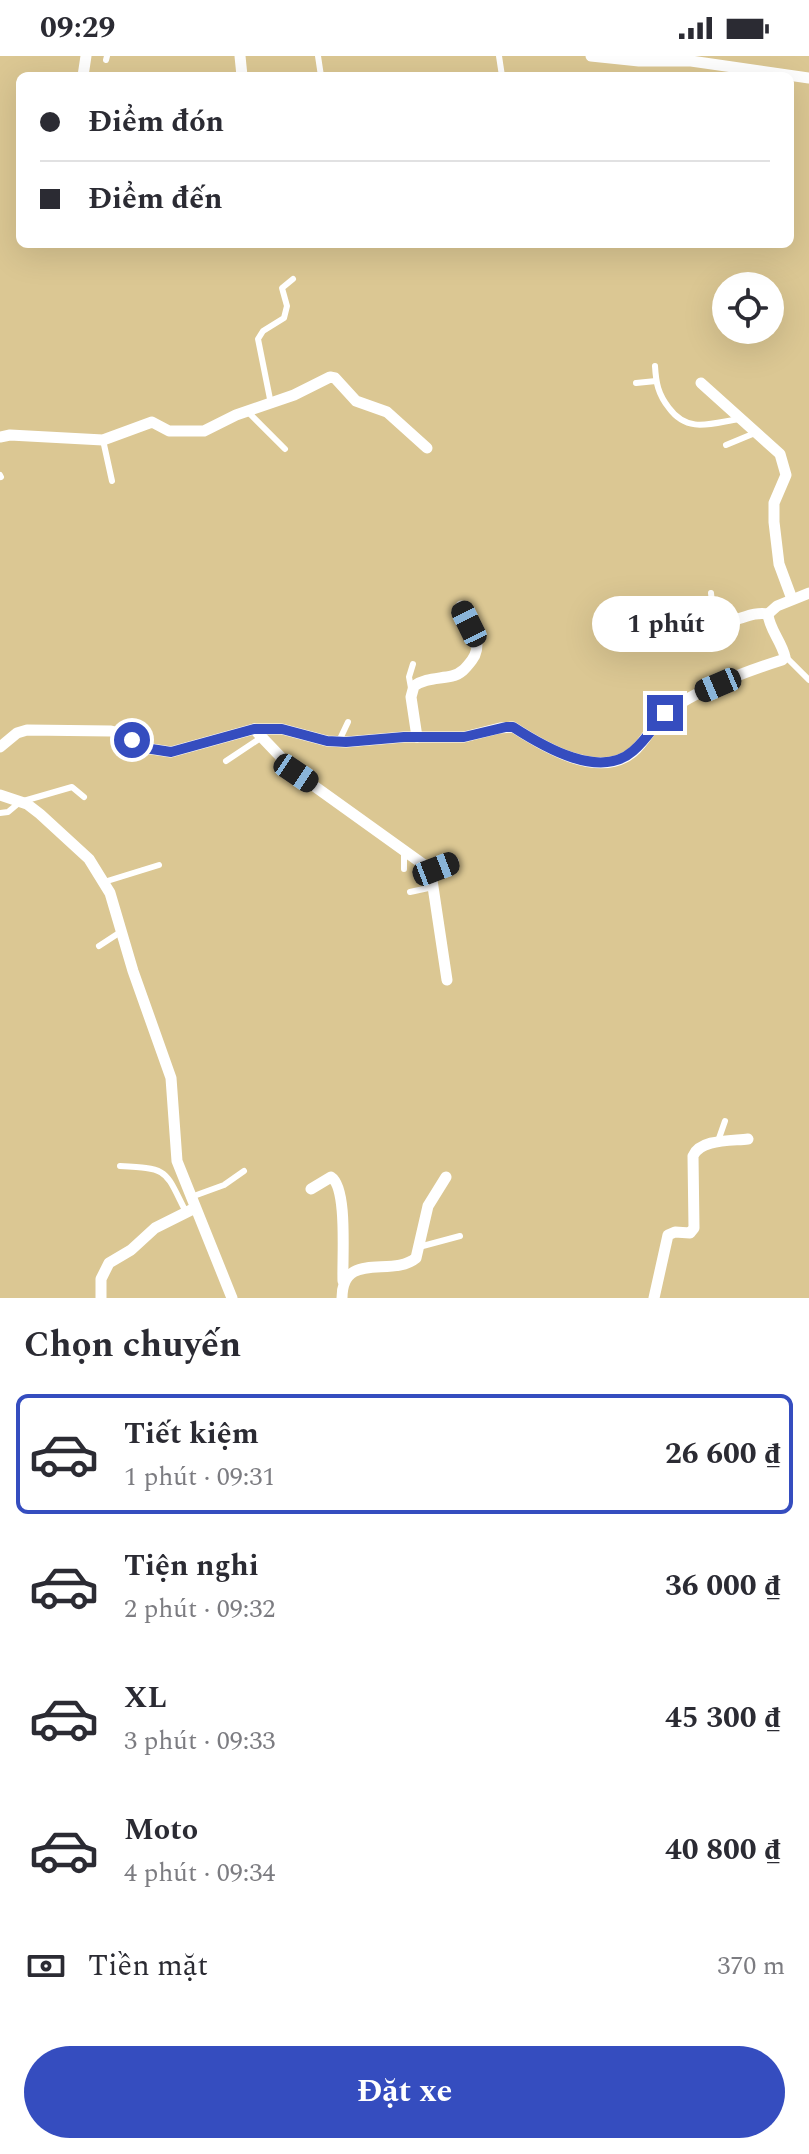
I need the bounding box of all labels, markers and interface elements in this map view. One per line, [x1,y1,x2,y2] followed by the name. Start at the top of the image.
[40,5,115,51] text: 09:29
[88,99,224,145] text: Điểm đón
[88,176,223,222] text: Điểm đến
[712,272,784,344] map controls
[712,272,784,344] button: locate
[448,597,490,651] car
[591,597,739,653] callout: 1 phút
[627,604,705,644] text: 1 phút
[691,665,745,705] car
[647,695,683,731] route end
[114,722,150,758] route start
[269,750,323,796] car
[409,849,463,889] car
[24,1318,241,1373] text: Chọn chuyến
[124,1411,259,1457] text: Tiết kiệm
[28,1418,100,1490] icon: car
[665,1431,781,1477] text: 26 600 ₫
[124,1457,275,1497] text: 1 phút · 09:31
[124,1543,259,1589] text: Tiện nghi
[28,1550,100,1622] icon: car
[665,1563,781,1609] text: 36 000 ₫
[124,1589,275,1629] text: 2 phút · 09:32
[124,1675,167,1721] text: XL
[28,1682,100,1754] icon: car
[665,1695,781,1741] text: 45 300 ₫
[124,1721,275,1761] text: 3 phút · 09:33
[124,1807,198,1853] text: Moto
[28,1814,100,1886] icon: car
[665,1827,781,1873] text: 40 800 ₫
[124,1853,275,1893] text: 4 phút · 09:34
[88,1943,208,1989] text: Tiền mặt
[24,1944,68,1988] icon: cash
[717,1946,785,1986] text: 370 m
[24,2046,785,2138] button: Đặt xe

